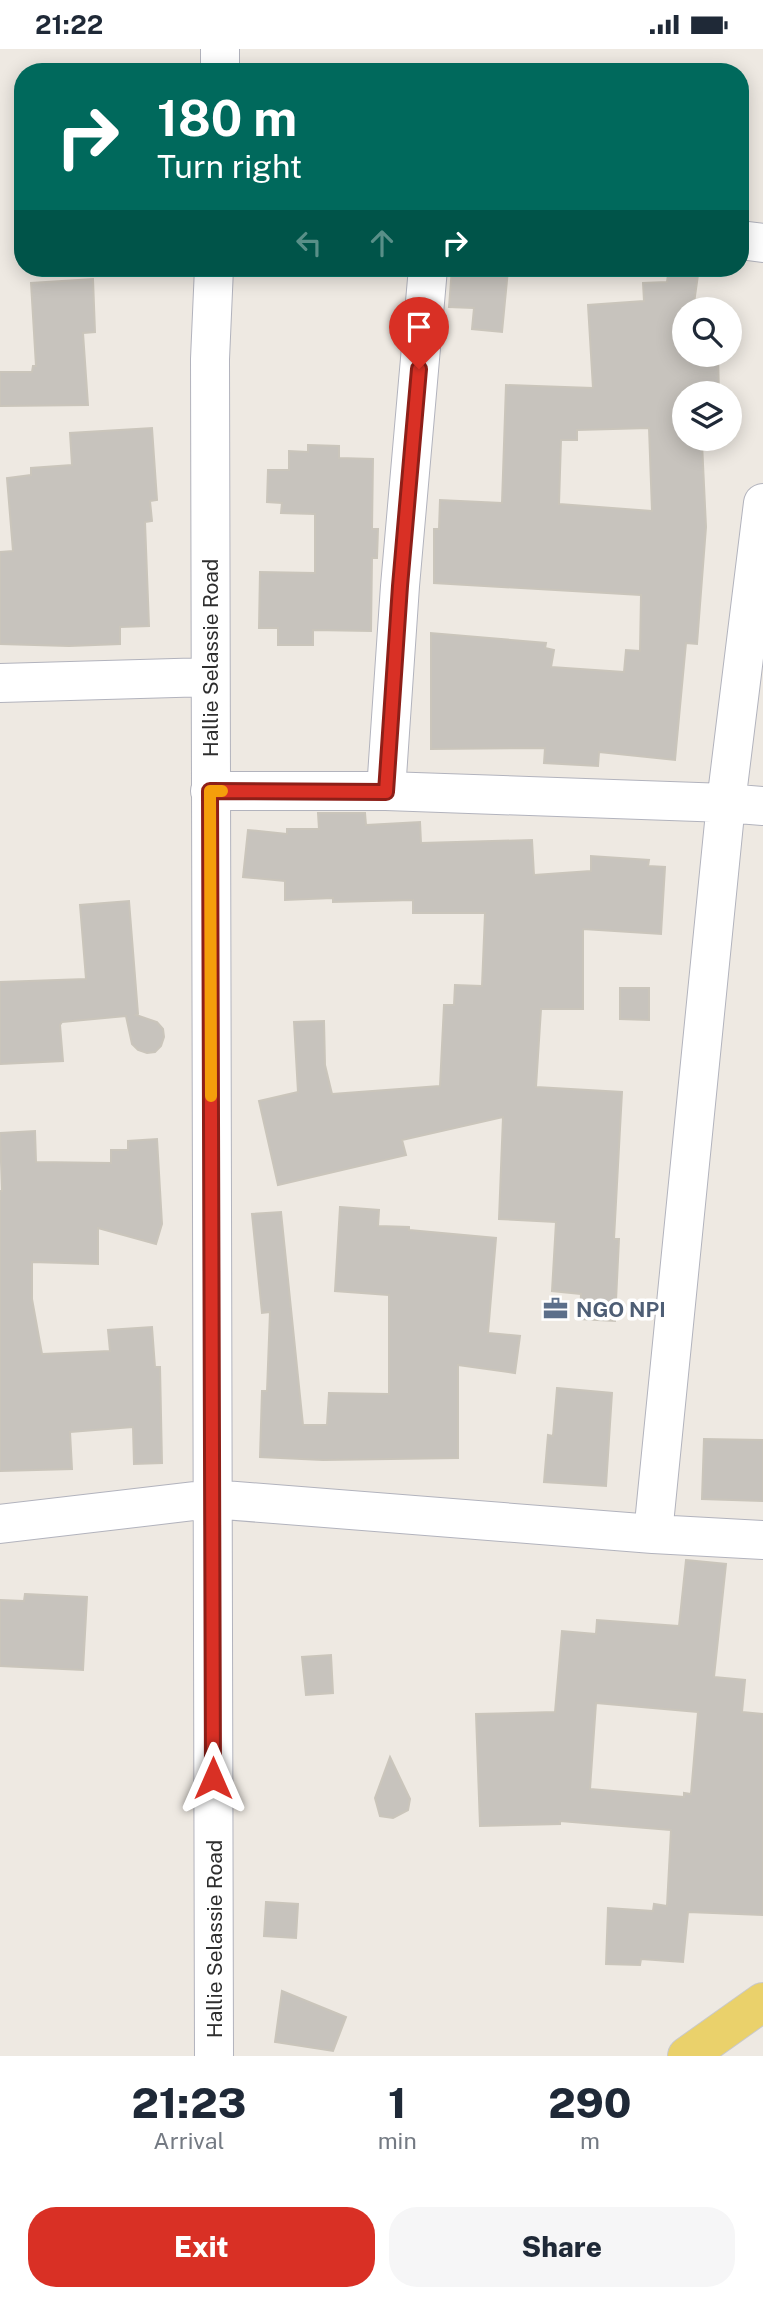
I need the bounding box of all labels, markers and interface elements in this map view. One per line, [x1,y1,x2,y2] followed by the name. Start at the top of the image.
[35,9,103,40] text: 21:22
[157,89,297,147] text: 180 m
[42,91,133,182] icon: right
[157,148,302,185] text: Turn right
[290,224,328,262] icon: left
[363,224,401,262] icon: ahead
[436,224,474,262] icon: right
[389,297,449,369] pin
[672,297,742,451] map controls
[672,297,742,367] button: search
[400,308,438,346] icon: arrive
[672,381,742,451] button: layers
[198,559,223,757] street label: Hallie Selassie Road
[542,1295,570,1323] office icon: NGO NPI
[576,1297,666,1322] place label: NGO NPI
[176,1741,250,1815] position arrow
[202,1840,227,2038] street label: Hallie Selassie Road
[131,2078,246,2127] text: 21:23
[388,2078,406,2127] text: 1
[548,2078,632,2127] text: 290
[153,2127,224,2154] text: Arrival
[378,2127,417,2154] text: min
[580,2127,600,2154] text: m
[28,2207,375,2287] button: Exit
[389,2207,735,2287] button: Share

